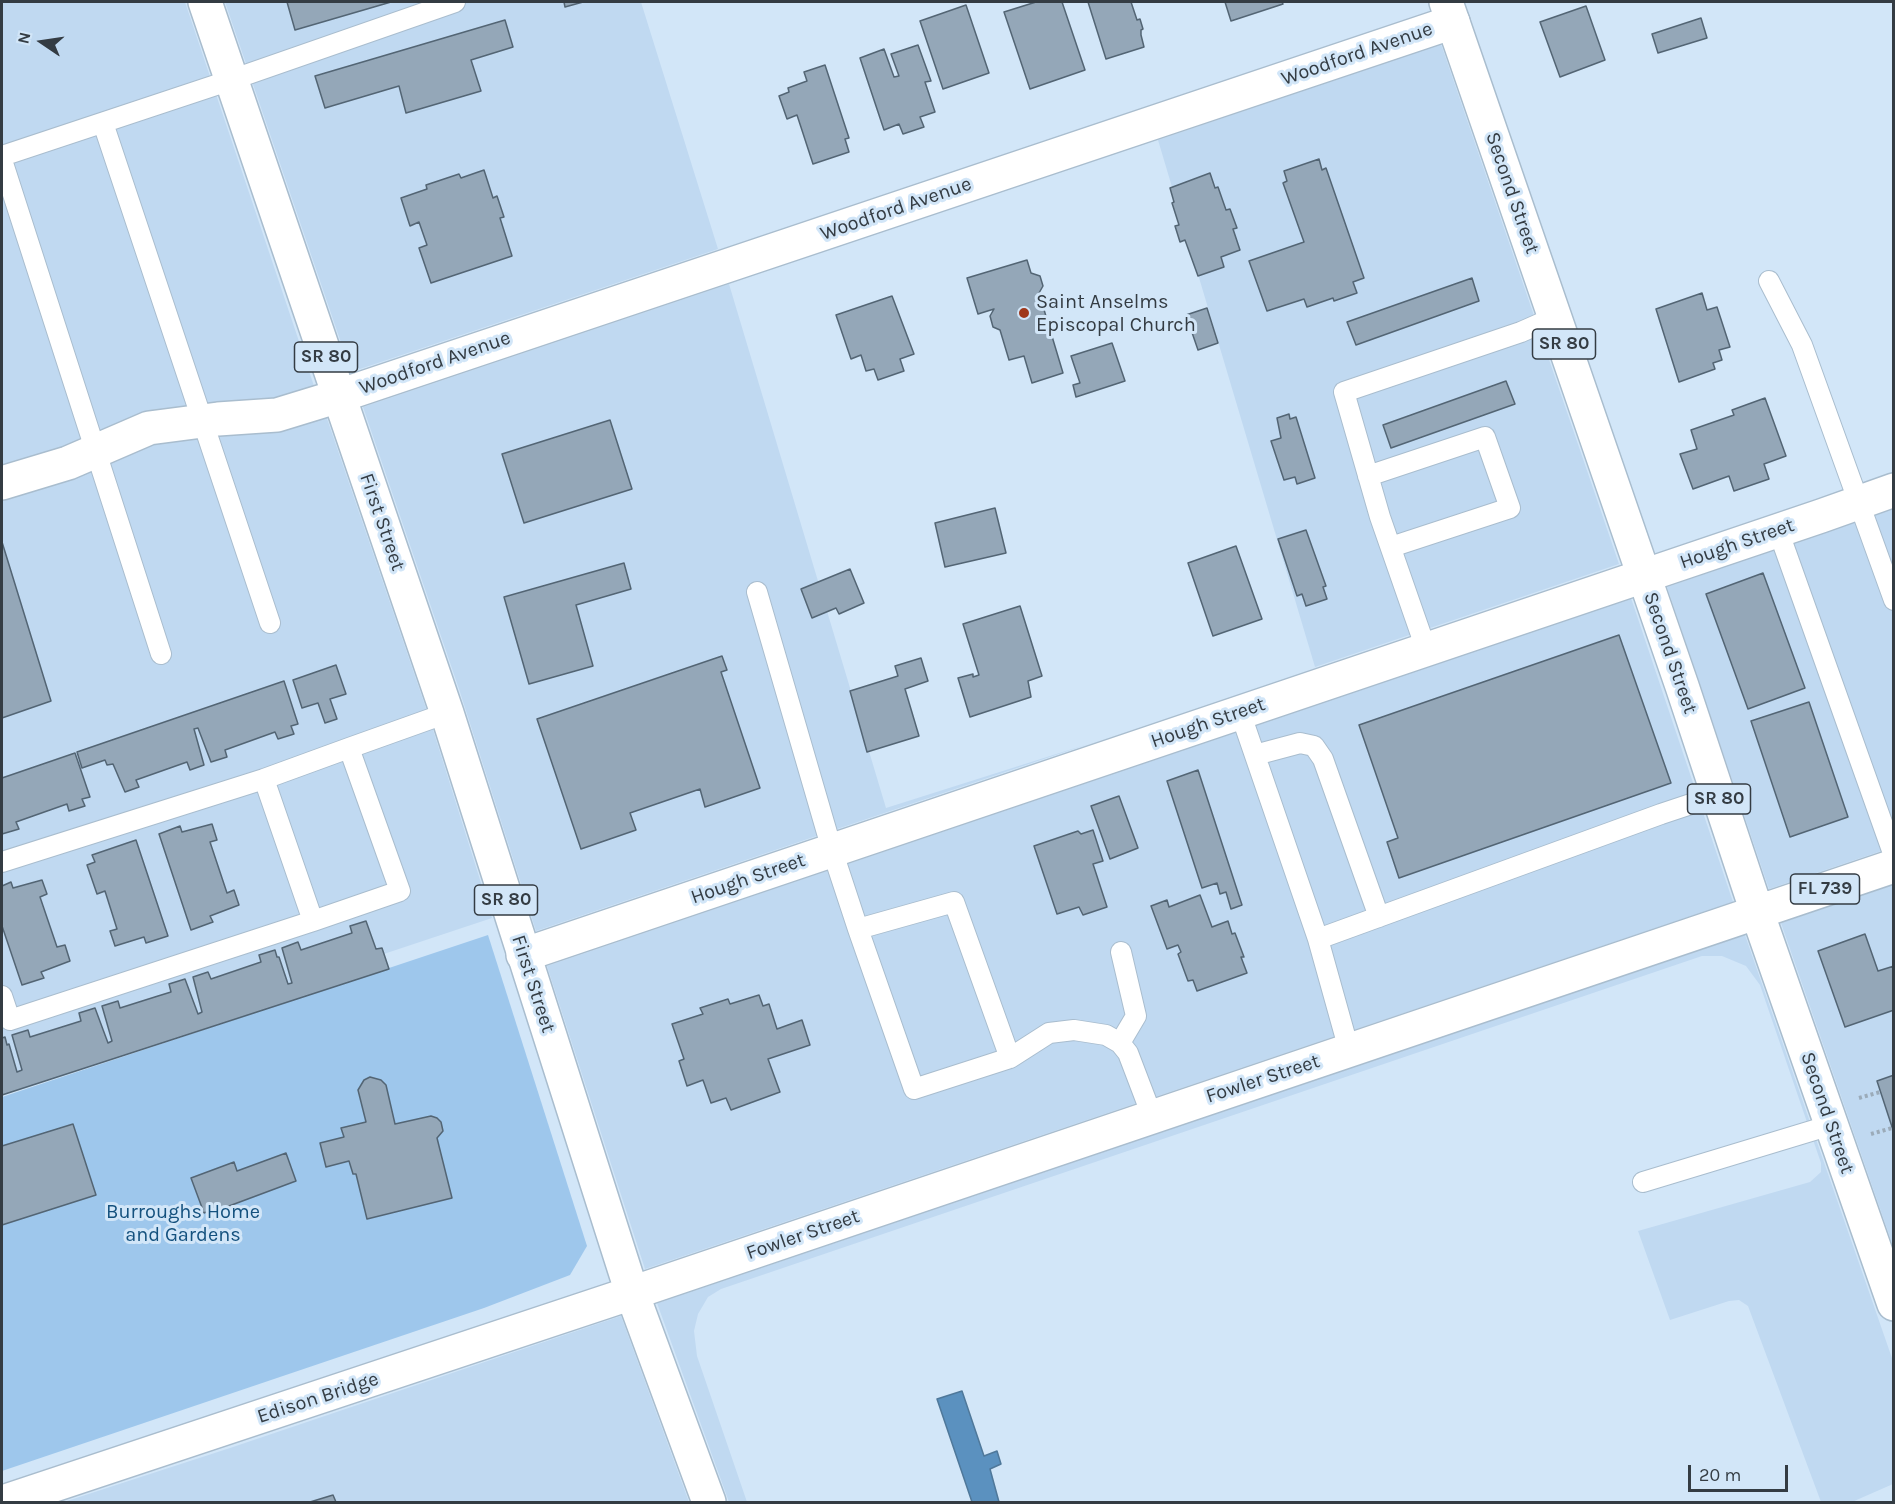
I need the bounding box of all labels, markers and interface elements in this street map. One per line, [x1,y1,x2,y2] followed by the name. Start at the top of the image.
[12,12,72,72] north arrow
[1278,17,1436,91] street label: Woodford Avenue
[13,30,35,46] text: N
[1480,129,1544,257] street label: Second Street
[817,172,975,246] street label: Woodford Avenue
[1036,290,1196,337] place label: Saint Anselms Episcopal Church
[1017,306,1031,320] marker: Saint Anselms Episcopal Church
[356,326,514,400] street label: Woodford Avenue
[1532,329,1596,359] road number: SR 80
[294,342,358,372] road number: SR 80
[354,470,410,574] street label: First Street
[1677,513,1797,575] street label: Hough Street
[1638,589,1702,717] street label: Second Street
[1148,692,1268,754] street label: Hough Street
[1688,784,1750,814] road number: SR 80
[688,848,808,910] street label: Hough Street
[1790,874,1860,904] road number: FL 739
[474,885,538,915] road number: SR 80
[506,932,560,1036] street label: First Street
[1203,1049,1323,1109] street label: Fowler Street
[1795,1049,1859,1177] street label: Second Street
[106,1200,260,1247] park label: Burroughs Home and Gardens
[743,1204,863,1266] street label: Fowler Street
[254,1367,382,1429] street label: Edison Bridge
[1691,1453,1792,1491] scale bar
[1699,1464,1741,1486] text: 20 m

